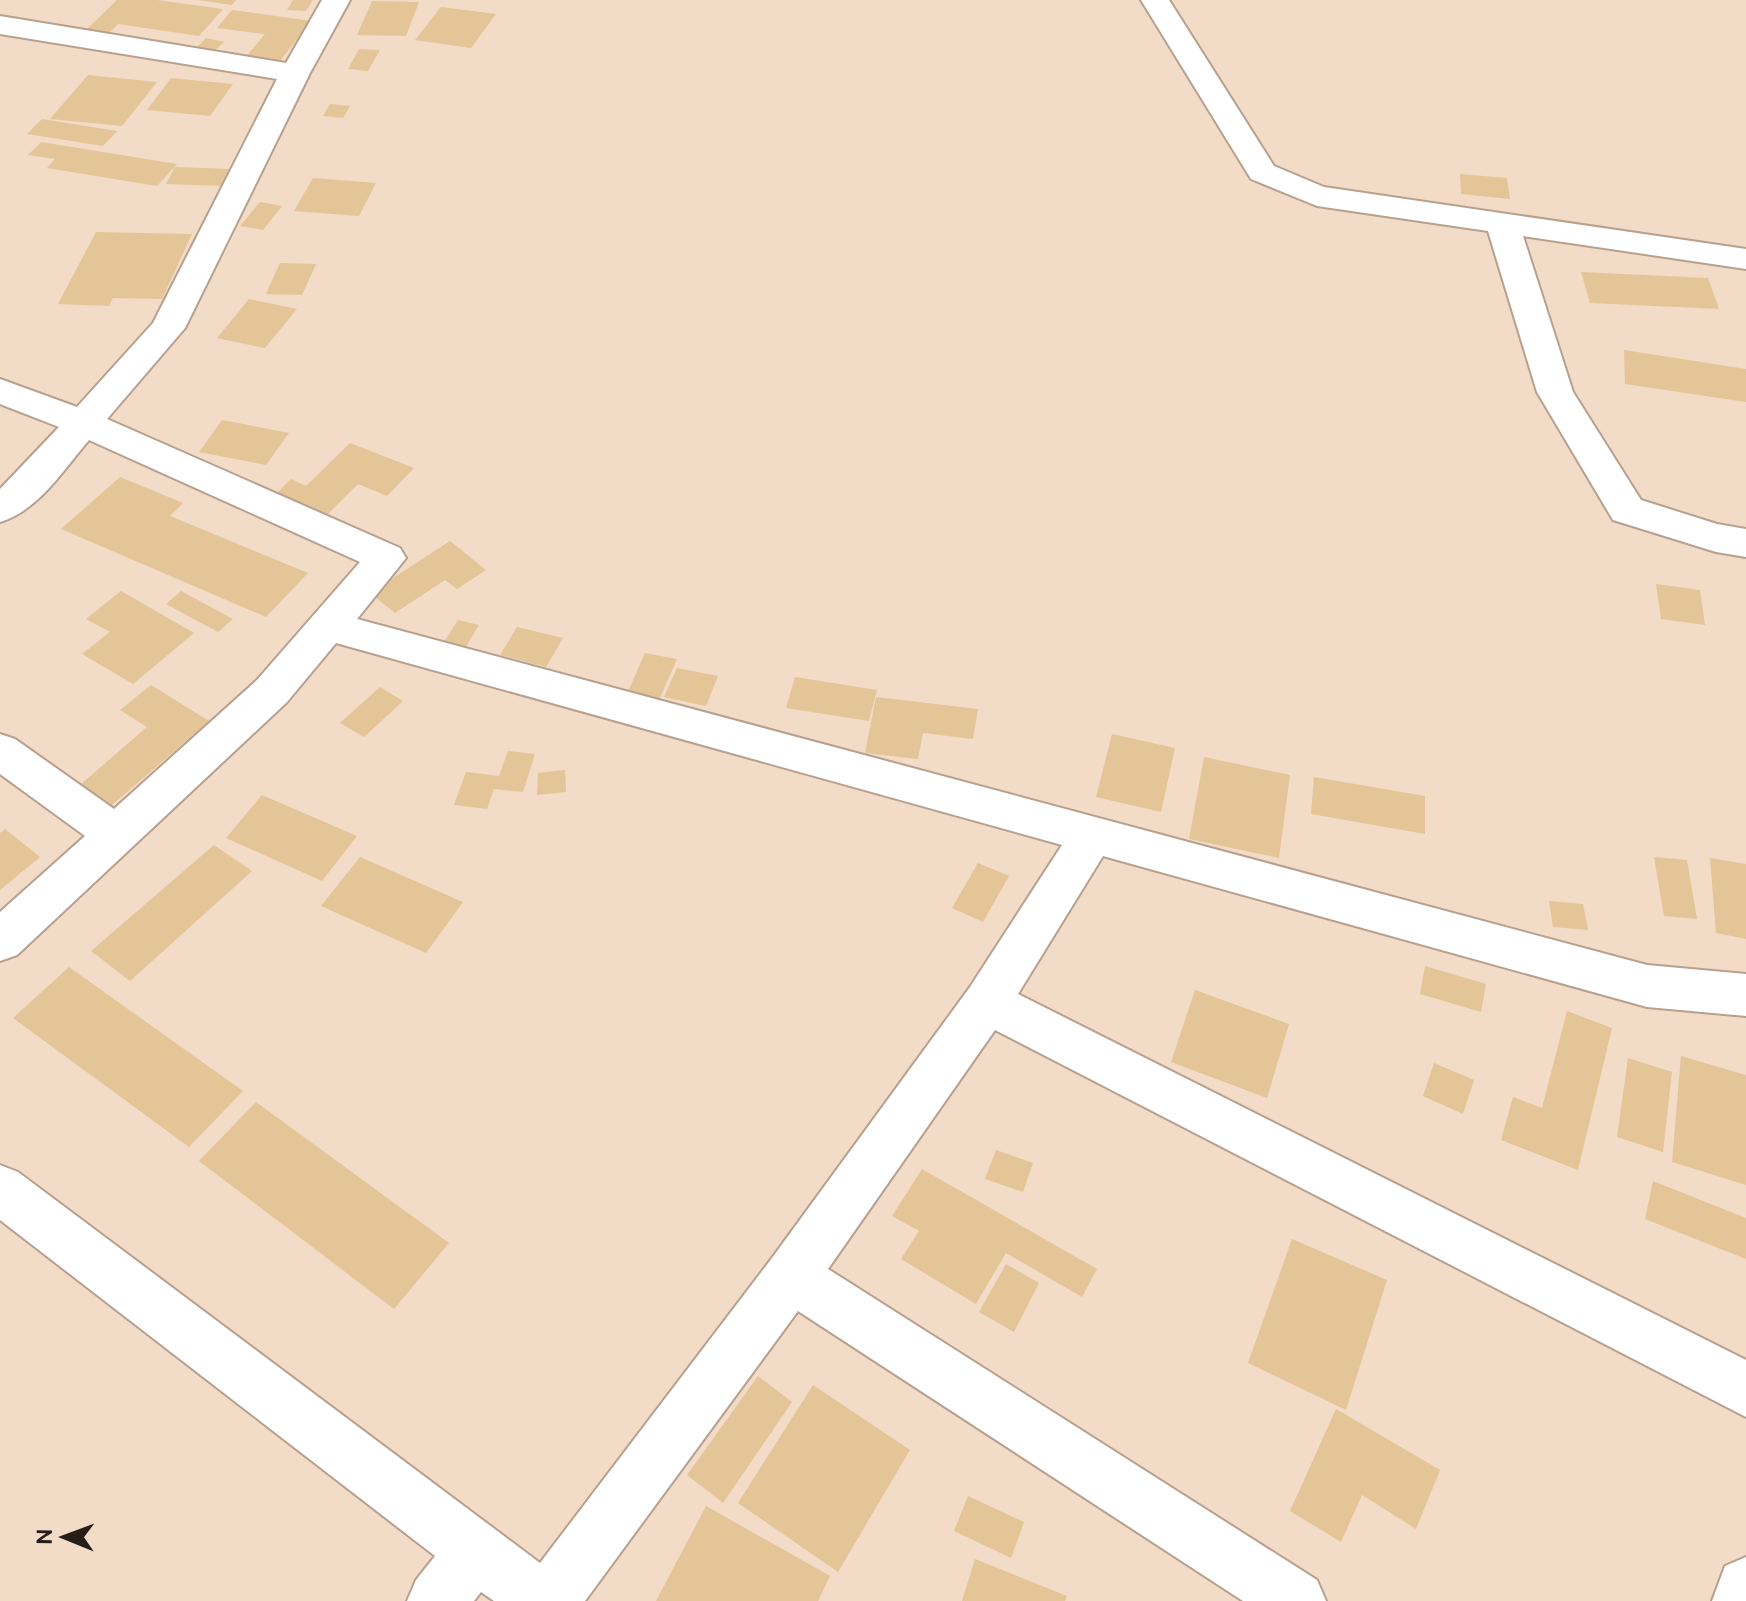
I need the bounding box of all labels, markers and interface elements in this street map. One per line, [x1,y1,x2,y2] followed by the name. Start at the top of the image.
[24,1497,104,1577] north arrow
[31,1528,56,1545] text: N

